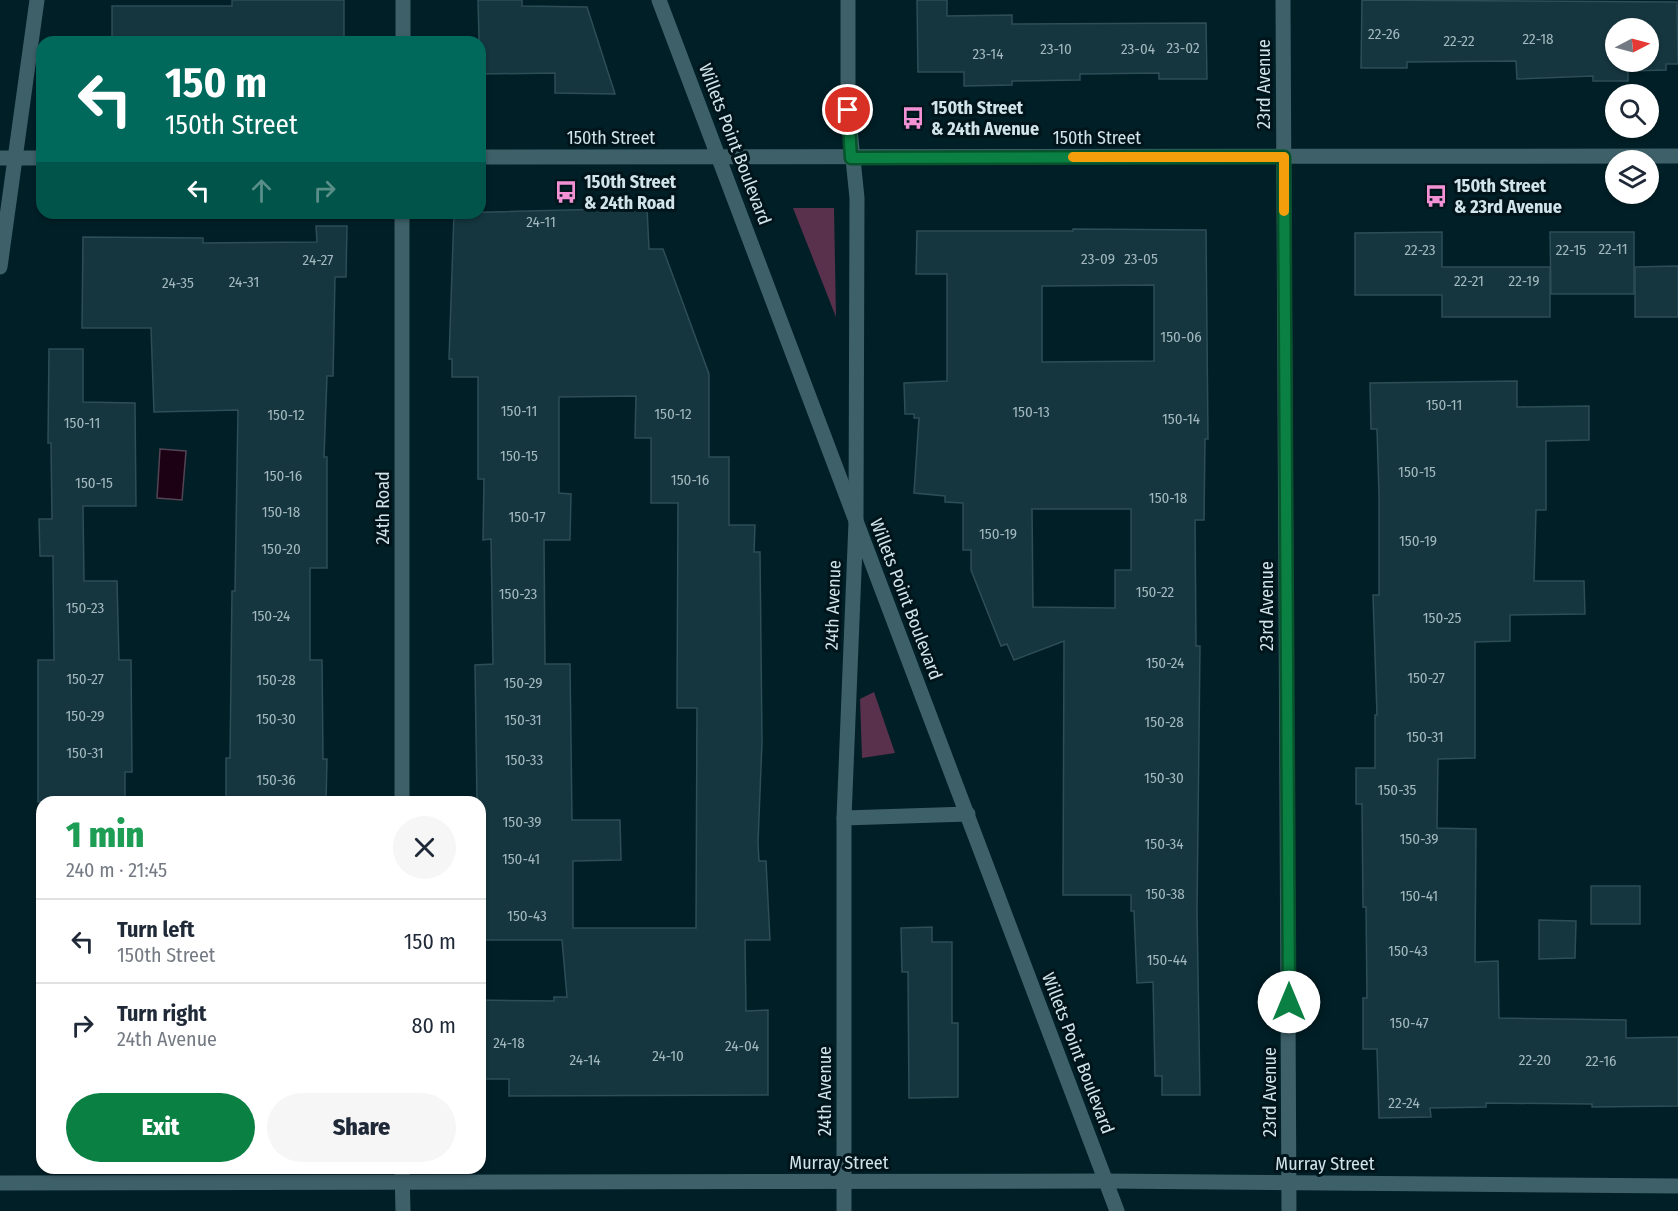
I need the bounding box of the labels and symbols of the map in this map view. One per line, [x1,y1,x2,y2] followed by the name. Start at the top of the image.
[1605,18,1659,72] north arrow
[1368,25,1400,43] house number: 22-26
[1522,30,1554,48] house number: 22-18
[1443,32,1475,50] house number: 22-22
[1166,39,1200,57] house number: 23-02
[1253,39,1275,129] street label: 23rd Avenue
[1040,40,1072,58] house number: 23-10
[1121,40,1155,58] house number: 23-04
[973,45,1003,63] house number: 23-14
[694,60,776,228] street label: Willets Point Boulevard
[822,84,873,135] pin
[931,97,1039,140] place label: 150th Street & 24th Avenue
[900,105,926,131] bus stop icon: 150th Street & 24th Avenue
[567,127,655,149] street label: 150th Street
[1053,127,1141,149] street label: 150th Street
[584,171,677,214] place label: 150th Street & 24th Road
[1454,175,1562,218] place label: 150th Street & 23rd Avenue
[553,179,579,205] bus stop icon: 150th Street & 24th Road
[1423,183,1449,209] bus stop icon: 150th Street & 23rd Avenue
[526,213,556,231] house number: 24-11
[1598,240,1628,258] house number: 22-11
[1404,241,1436,259] house number: 22-23
[1556,241,1586,259] house number: 22-15
[1081,250,1115,268] house number: 23-09
[1124,250,1158,268] house number: 23-05
[303,251,333,269] house number: 24-27
[1454,272,1484,290] house number: 22-21
[1509,272,1539,290] house number: 22-19
[229,273,259,291] house number: 24-31
[162,274,194,292] house number: 24-35
[1160,328,1202,346] house number: 150-06
[1426,396,1462,414] house number: 150-11
[501,402,537,420] house number: 150-11
[1012,403,1050,421] house number: 150-13
[654,405,692,423] house number: 150-12
[267,406,305,424] house number: 150-12
[1162,410,1200,428] house number: 150-14
[64,414,100,432] house number: 150-11
[500,447,538,465] house number: 150-15
[1398,463,1436,481] house number: 150-15
[264,467,302,485] house number: 150-16
[372,471,394,545] street label: 24th Road
[671,471,709,489] house number: 150-16
[75,474,113,492] house number: 150-15
[1149,489,1187,507] house number: 150-18
[262,503,300,521] house number: 150-18
[509,508,545,526] house number: 150-17
[865,515,947,683] street label: Willets Point Boulevard
[979,525,1017,543] house number: 150-19
[1399,532,1437,550] house number: 150-19
[261,540,301,558] house number: 150-20
[820,560,846,650] street label: 24th Avenue
[1256,561,1278,651] street label: 23rd Avenue
[1136,583,1175,601] house number: 150-22
[499,585,537,603] house number: 150-23
[66,599,104,617] house number: 150-23
[252,607,290,625] house number: 150-24
[1423,609,1461,627] house number: 150-25
[1146,654,1184,672] house number: 150-24
[1407,669,1445,687] house number: 150-27
[66,670,104,688] house number: 150-27
[256,671,296,689] house number: 150-28
[504,674,542,692] house number: 150-29
[66,707,104,725] house number: 150-29
[256,710,296,728] house number: 150-30
[504,711,542,729] house number: 150-31
[1144,713,1184,731] house number: 150-28
[1406,728,1444,746] house number: 150-31
[66,744,104,762] house number: 150-31
[505,751,544,769] house number: 150-33
[1144,769,1184,787] house number: 150-30
[256,771,296,789] house number: 150-36
[1378,781,1417,799] house number: 150-35
[502,813,542,831] house number: 150-39
[1399,830,1439,848] house number: 150-39
[1144,835,1184,853] house number: 150-34
[502,850,540,868] house number: 150-41
[1145,885,1185,903] house number: 150-38
[1400,887,1438,905] house number: 150-41
[507,907,547,925] house number: 150-43
[1388,942,1428,960] house number: 150-43
[1147,951,1187,969] house number: 150-44
[1037,969,1119,1137] street label: Willets Point Boulevard
[1257,970,1321,1034] position arrow
[1390,1014,1429,1032] house number: 150-47
[493,1034,525,1052] house number: 24-18
[725,1037,759,1055] house number: 24-04
[814,1046,836,1136] street label: 24th Avenue
[652,1047,684,1065] house number: 24-10
[1259,1047,1281,1137] street label: 23rd Avenue
[569,1051,601,1069] house number: 24-14
[1519,1051,1551,1069] house number: 22-20
[1585,1052,1617,1070] house number: 22-16
[1388,1094,1420,1112] house number: 22-24
[789,1152,889,1174] street label: Murray Street
[1275,1153,1375,1175] street label: Murray Street

